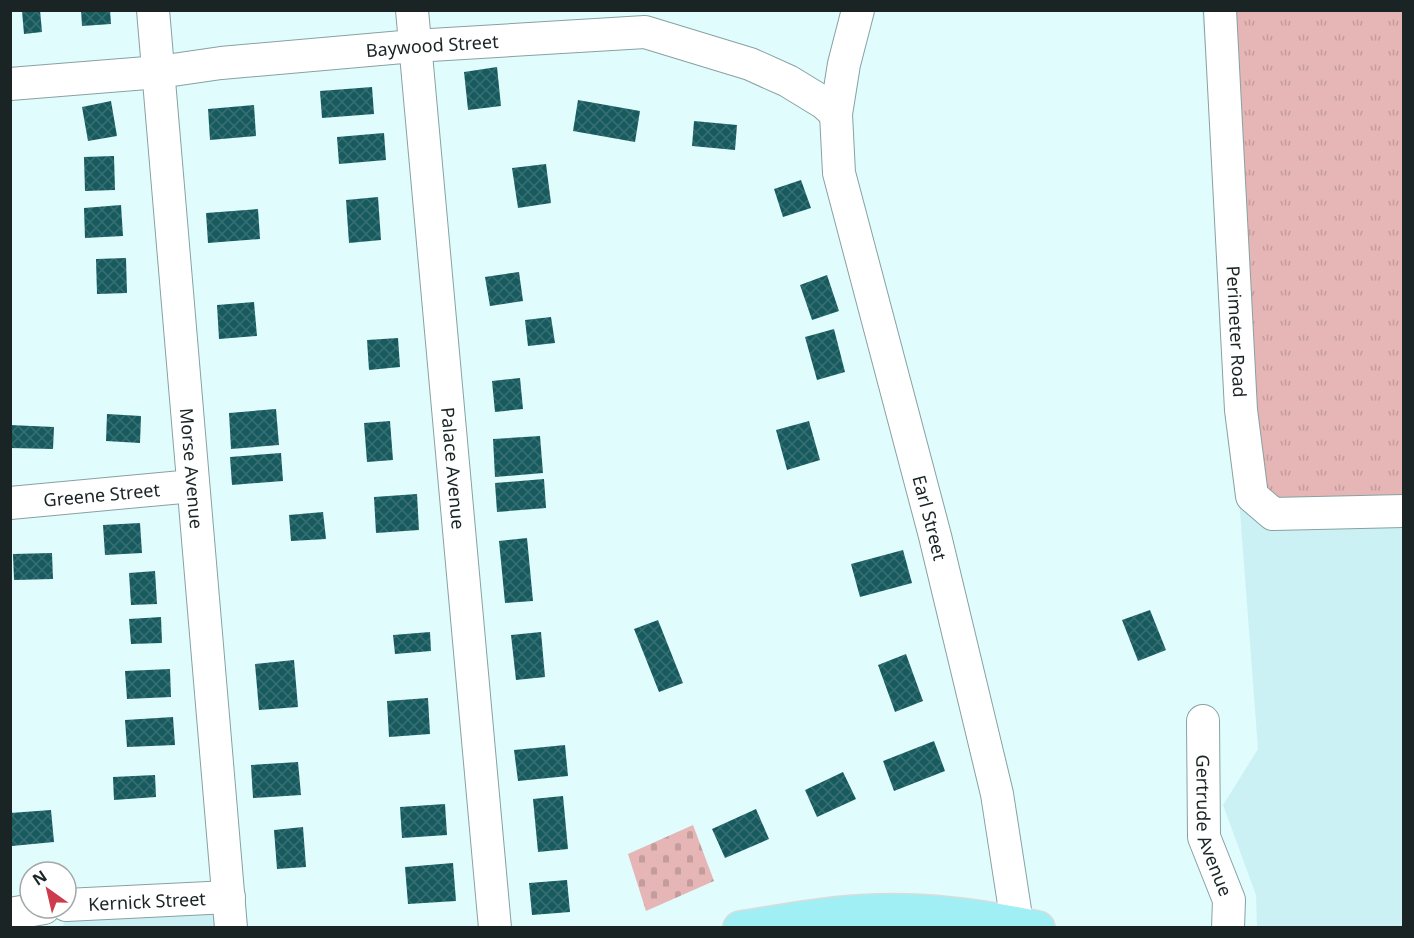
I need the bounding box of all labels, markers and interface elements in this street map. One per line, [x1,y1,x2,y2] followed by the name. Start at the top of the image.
[365,29,500,62] street label: Baywood Street
[1221,265,1252,398] street label: Perimeter Road
[436,406,471,530] street label: Palace Avenue
[175,407,209,530] street label: Morse Avenue
[907,472,953,563] street label: Earl Street
[42,477,161,512] street label: Greene Street
[1191,754,1238,899] street label: Gertrude Avenue
[18,860,78,920] north arrow
[28,865,51,890] text: N
[88,886,207,916] street label: Kernick Street

